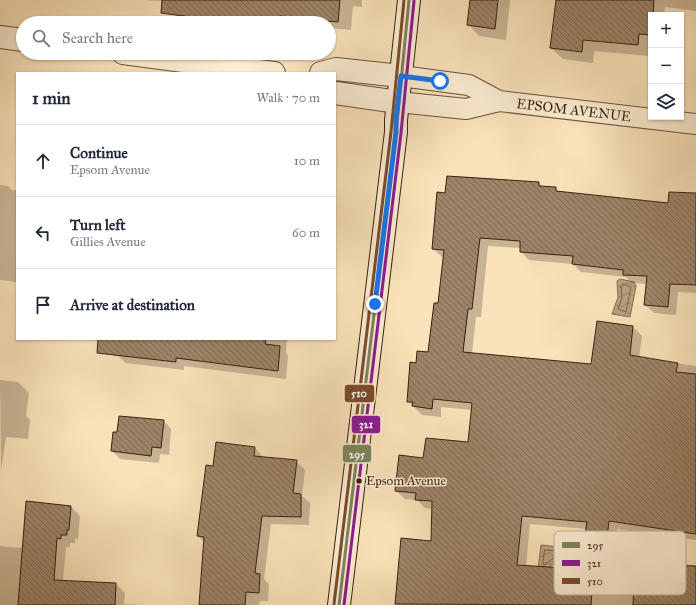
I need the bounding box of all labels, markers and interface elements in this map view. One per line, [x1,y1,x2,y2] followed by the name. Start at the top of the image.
[648,12,684,120] map controls
[648,12,684,48] button: +
[16,16,336,60] search box
[30,27,52,49] icon: search
[62,29,133,47] text: Search here
[648,48,684,84] button: −
[431,72,449,90] route start
[648,84,684,120] button: layers
[32,88,71,109] text: 1 min
[257,90,320,106] text: Walk · 70 m
[516,95,632,125] street label: EPSOM AVENUE
[70,144,128,162] text: Continue
[32,150,54,172] icon: ahead
[294,153,320,169] text: 10 m
[70,162,150,178] text: Epsom Avenue
[70,216,126,234] text: Turn left
[32,222,54,244] icon: left
[292,225,320,241] text: 60 m
[70,234,146,250] text: Gillies Avenue
[32,294,54,316] icon: arrive
[366,295,384,313] route end
[70,296,195,314] text: Arrive at destination
[344,384,375,403] line badge: 510
[351,387,368,400] text: 510
[351,415,381,434] line badge: 321
[359,418,374,432] text: 321
[342,444,372,463] line badge: 295
[349,448,366,462] text: 295
[366,473,447,489] place label: Epsom Avenue
[354,476,364,486] marker: Epsom Avenue
[554,531,686,595] legend
[587,539,603,552] text: 295
[587,557,601,570] text: 321
[587,575,603,588] text: 510

